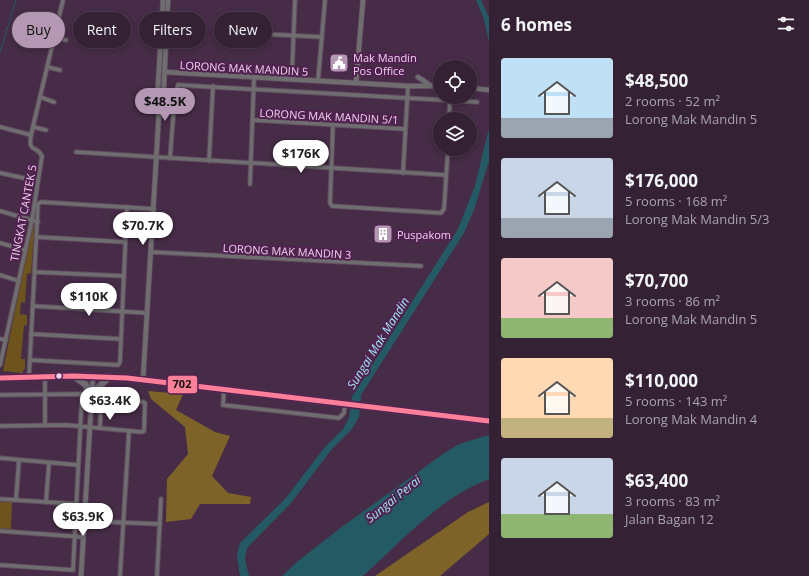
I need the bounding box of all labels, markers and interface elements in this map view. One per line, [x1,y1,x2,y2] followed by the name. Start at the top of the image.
[12,12,65,48] chip: Buy
[73,12,131,48] chip: Rent
[139,12,206,48] chip: Filters
[214,12,272,48] chip: New
[501,13,572,36] text: 6 homes
[775,13,797,35] icon: filters
[353,50,417,78] place label: Mak Mandin Pos Office
[328,52,350,74] public building icon: Mak Mandin Pos Office
[179,57,309,79] street label: LORONG MAK MANDIN 5
[433,60,477,156] map controls
[433,60,477,104] button: locate
[625,69,688,92] text: $48,500
[533,74,581,122] icon: home
[132,88,198,122] pin: $48.5K
[144,92,186,110] text: $48.5K
[625,92,720,110] text: 2 rooms · 52 m²
[259,105,399,127] street label: LORONG MAK MANDIN 5/1
[625,110,757,128] text: Lorong Mak Mandin 5
[433,112,477,156] button: layers
[273,140,329,174] pin: $176K
[282,144,320,162] text: $176K
[6,163,40,263] street label: TINGKAT CANTEK 5
[625,169,698,192] text: $176,000
[533,174,581,222] icon: home
[625,192,727,210] text: 5 rooms · 168 m²
[625,210,769,228] text: Lorong Mak Mandin 5/3
[110,212,176,246] pin: $70.7K
[122,216,164,234] text: $70.7K
[372,223,394,245] building icon: Puspakom
[397,227,451,242] place label: Puspakom
[222,240,352,262] street label: LORONG MAK MANDIN 3
[625,269,688,292] text: $70,700
[533,274,581,322] icon: home
[61,283,117,317] pin: $110K
[70,287,108,305] text: $110K
[625,292,720,310] text: 3 rooms · 86 m²
[343,294,413,392] water label: Sungai Mak Mandin
[625,310,757,328] text: Lorong Mak Mandin 5
[625,369,698,392] text: $110,000
[54,371,64,381] unlabelled marker
[533,374,581,422] icon: home
[167,375,198,394] line badge: 702
[173,376,191,391] text: 702
[77,387,143,421] pin: $63.4K
[89,391,131,409] text: $63.4K
[625,392,727,410] text: 5 rooms · 143 m²
[625,410,757,428] text: Lorong Mak Mandin 4
[625,469,688,492] text: $63,400
[362,471,425,526] water label: Sungai Perai
[533,474,581,522] icon: home
[625,492,720,510] text: 3 rooms · 83 m²
[50,503,116,537] pin: $63.9K
[62,507,104,525] text: $63.9K
[625,510,714,528] text: Jalan Bagan 12

